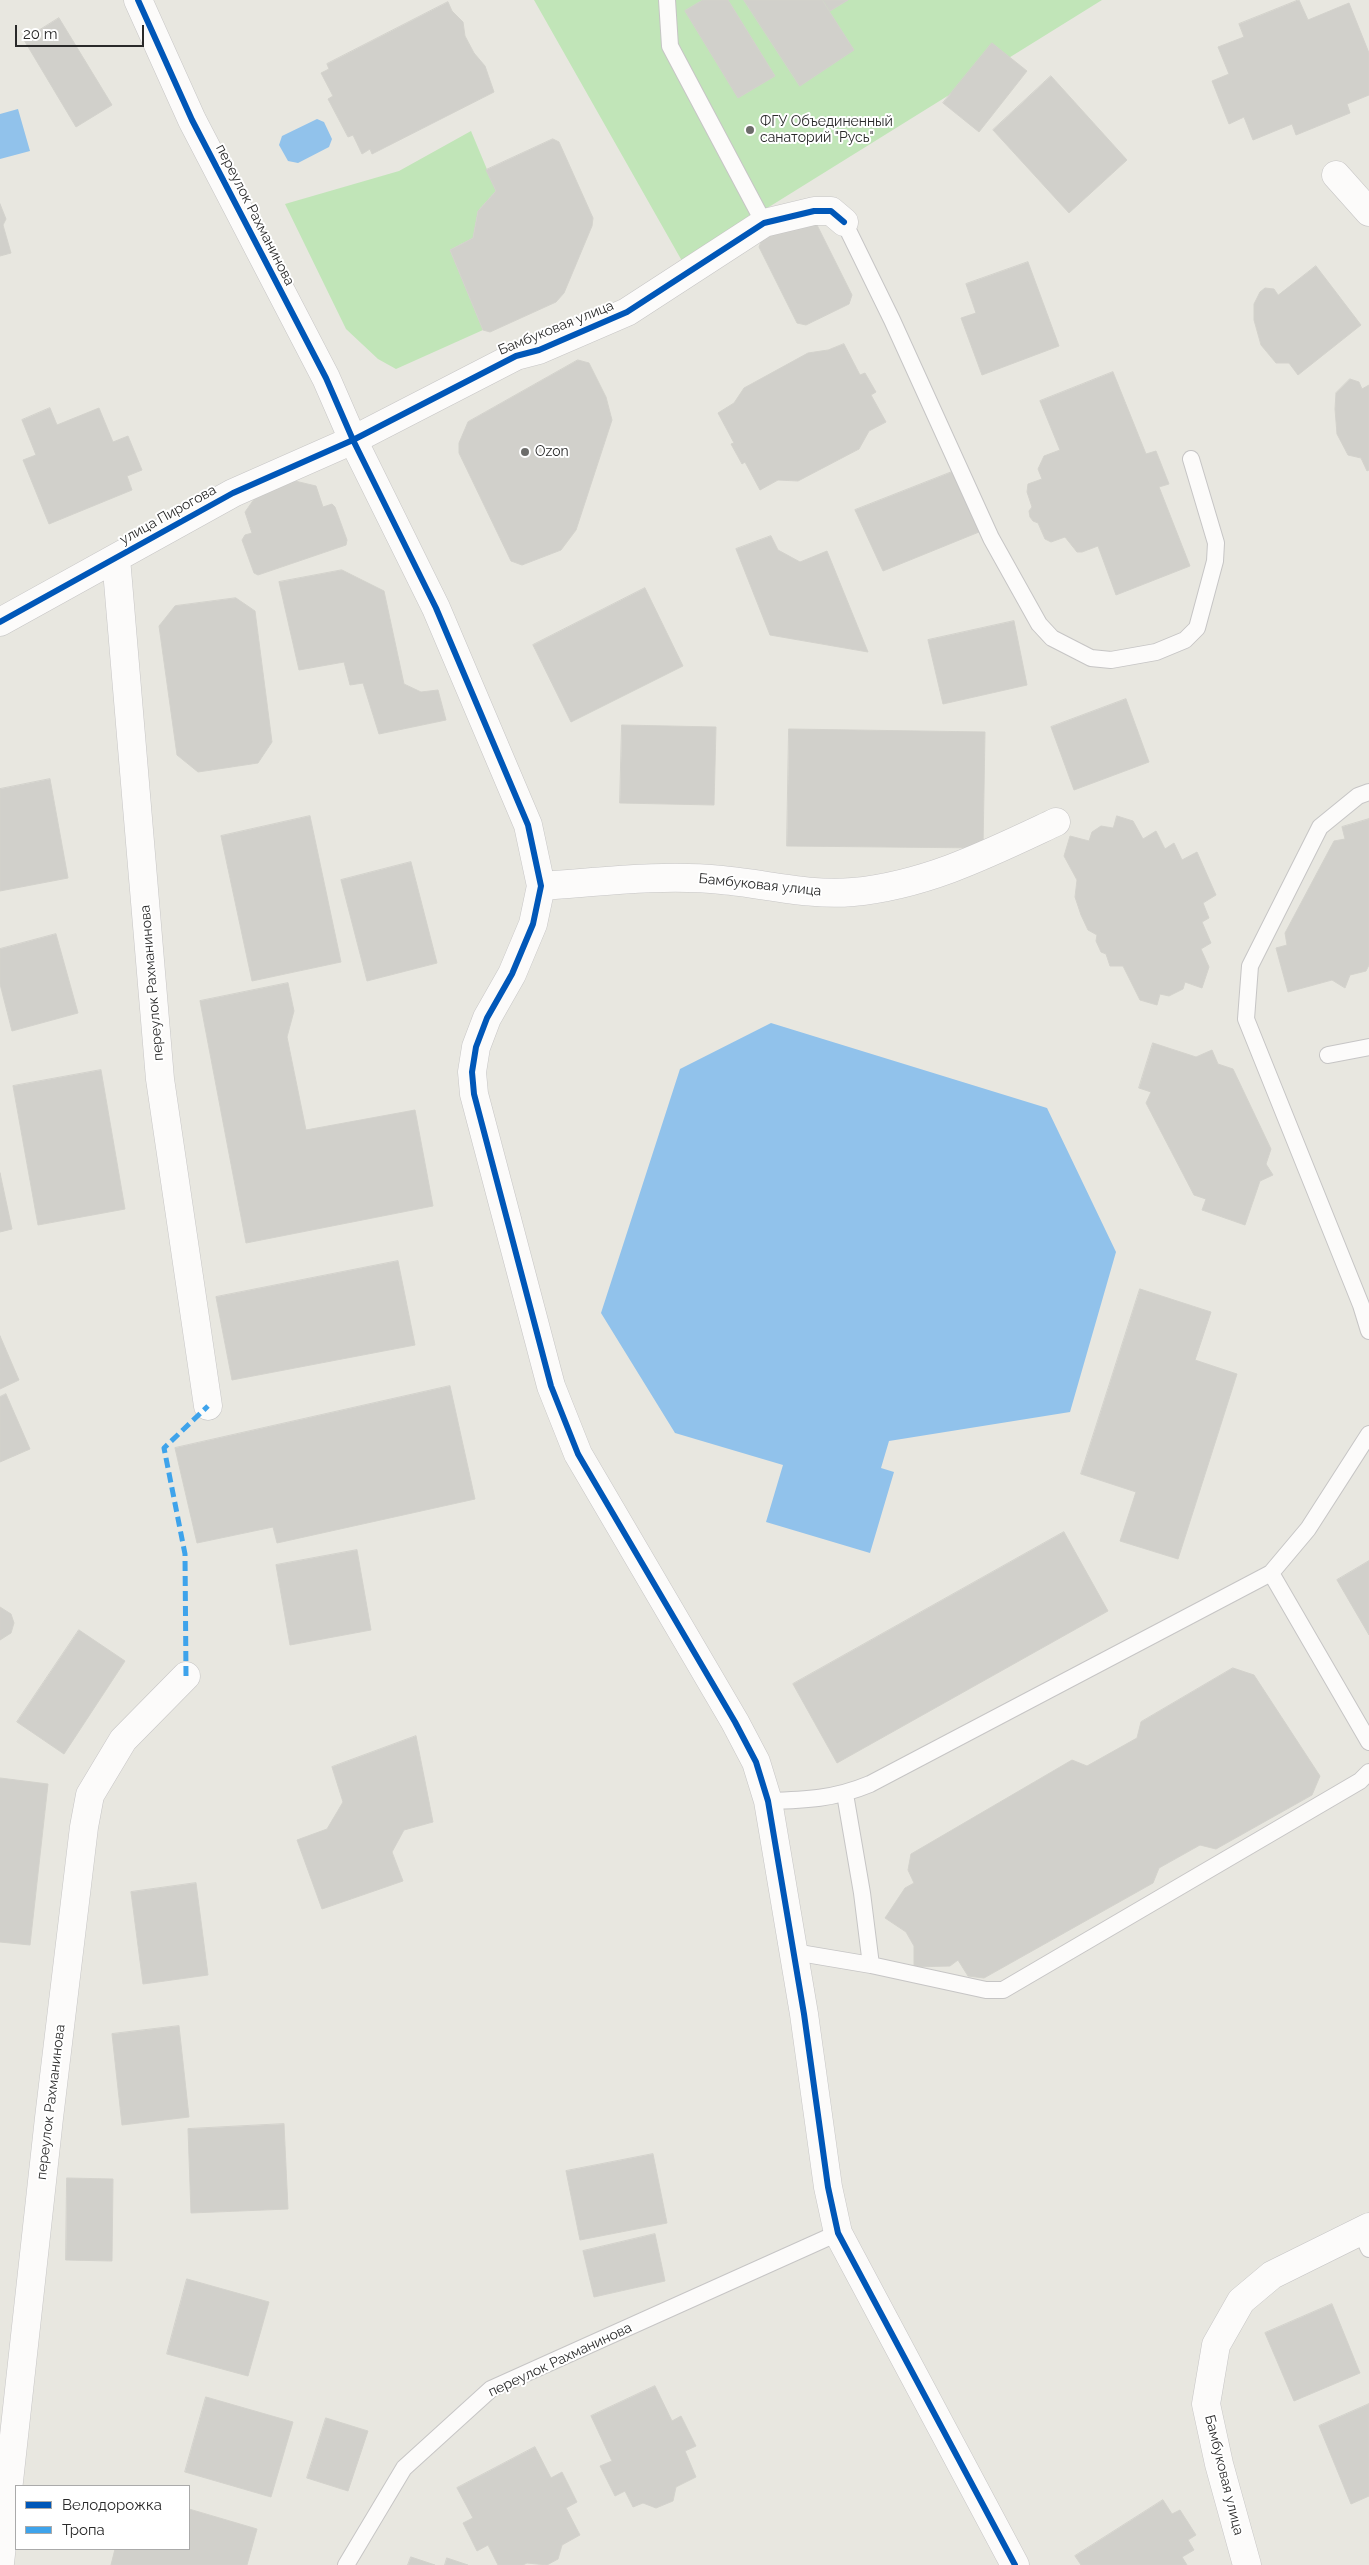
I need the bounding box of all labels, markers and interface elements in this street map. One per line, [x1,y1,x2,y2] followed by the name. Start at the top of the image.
[18,15,146,47] scale bar
[23,25,58,43] text: 20 m
[760,114,893,146] place label: ФГУ Объединенный санаторий "Русь"
[744,124,756,136] marker: ФГУ Объединенный санаторий "Русь"
[212,142,298,288] street label: переулок Рахманинова
[496,297,616,359] street label: Бамбуковая улица
[535,444,569,460] place label: Ozon
[519,446,531,458] marker: Ozon
[117,482,219,548] street label: улица Пирогова
[698,870,822,900] street label: Бамбуковая улица
[137,904,167,1062] street label: переулок Рахманинова
[33,2023,69,2181] street label: переулок Рахманинова
[486,2319,634,2401] street label: переулок Рахманинова
[1201,2413,1247,2537] street label: Бамбуковая улица
[15,2485,190,2550] legend
[62,2496,162,2514] text: Велодорожка
[62,2521,105,2539] text: Тропа

